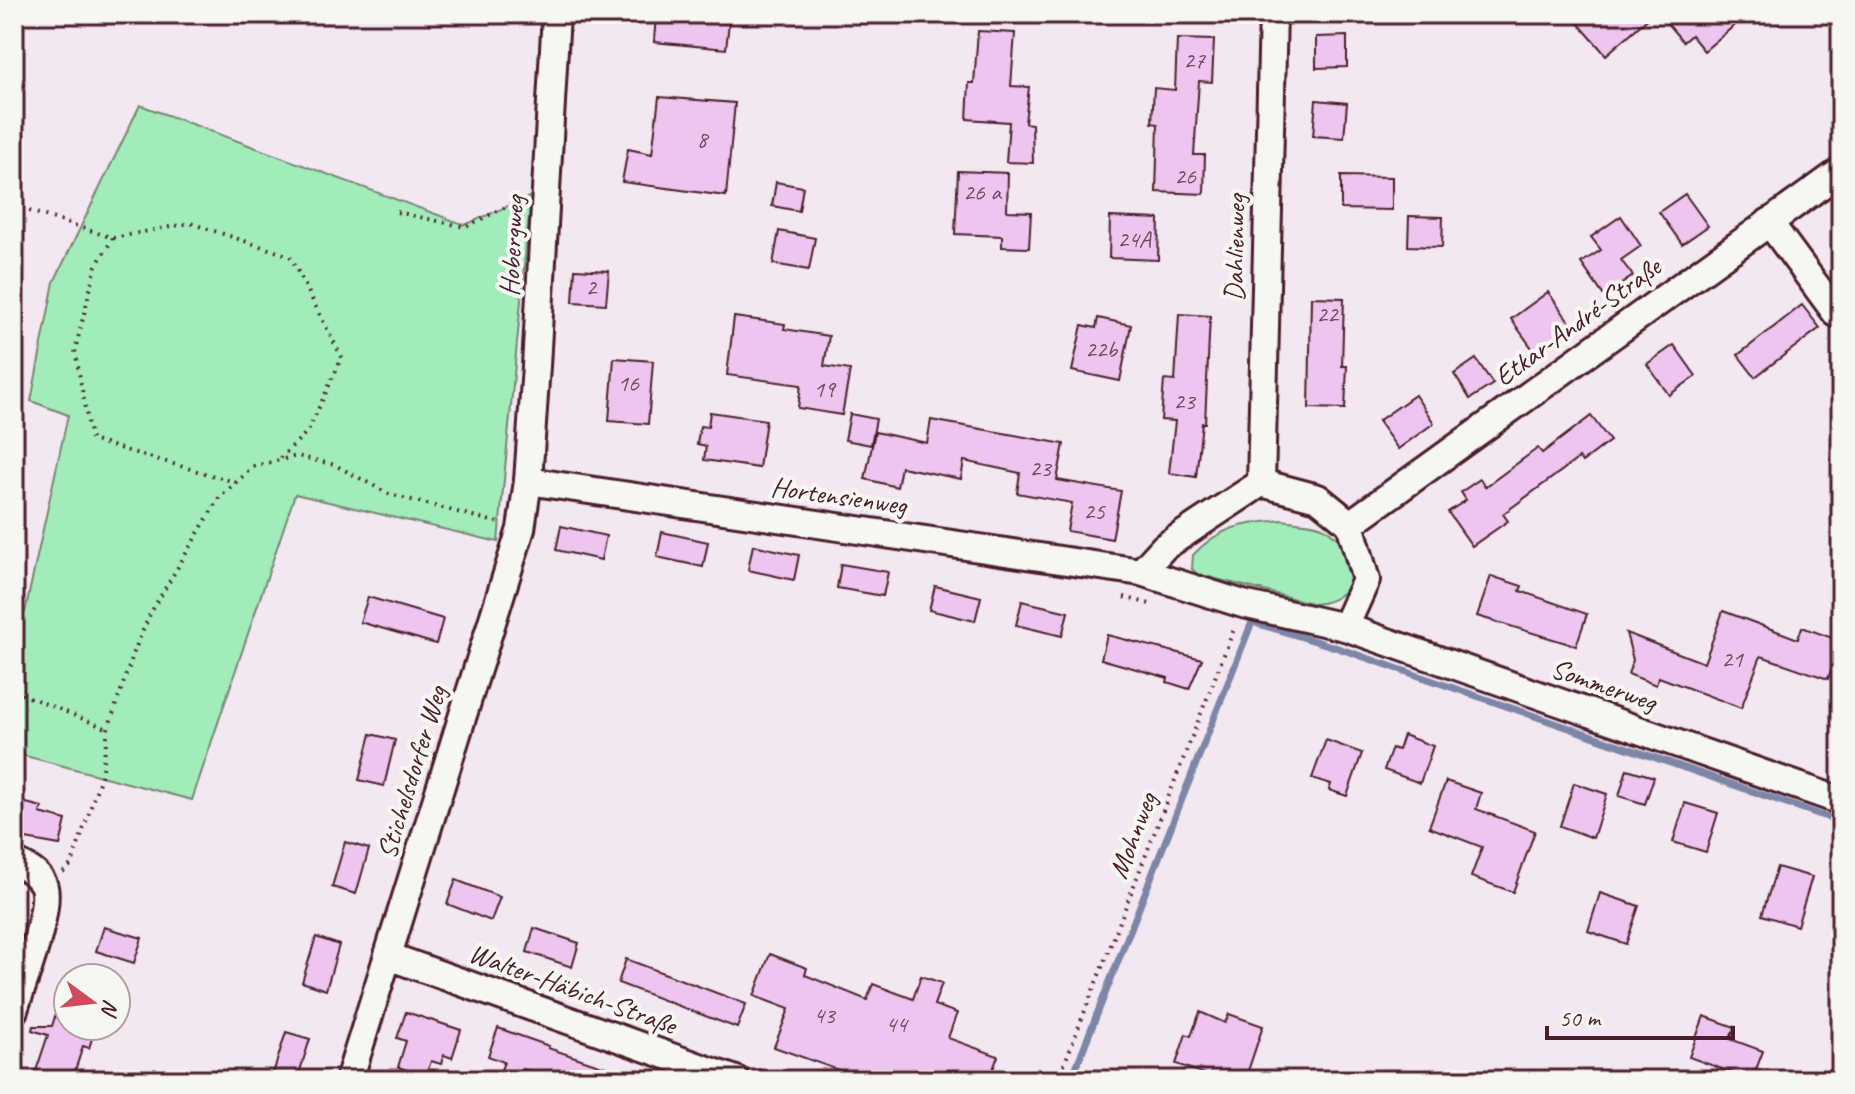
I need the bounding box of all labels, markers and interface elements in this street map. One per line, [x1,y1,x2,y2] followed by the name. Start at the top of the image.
[1183,45,1206,75] house number: 27
[697,124,710,154] house number: 8
[1174,161,1197,191] house number: 26
[963,177,1002,207] house number: 26 a
[1216,192,1253,302] street label: Dahlienweg
[491,193,532,297] street label: Hobergweg
[1117,224,1152,254] house number: 24A
[1487,248,1669,394] street label: Etkar-André-Straße
[586,272,599,302] house number: 2
[1316,299,1340,329] house number: 22
[1085,334,1119,364] house number: 22b
[617,368,640,398] house number: 16
[813,374,837,404] house number: 19
[1173,386,1197,416] house number: 23
[1029,453,1053,483] house number: 23
[769,469,910,522] street label: Hortensienweg
[1083,496,1106,526] house number: 25
[1721,644,1744,674] house number: 21
[1547,650,1663,719] street label: Sommerweg
[369,680,455,863] street label: Stichelsdorfer Weg
[1100,786,1165,883] street label: Mohnweg
[465,935,683,1043] street label: Walter-Häbich-Straße
[52,962,132,1042] north arrow
[1547,990,1733,1040] scale bar
[94,997,126,1020] text: N
[813,1000,837,1030] house number: 43
[1559,1003,1602,1033] text: 50 m
[885,1009,909,1039] house number: 44

